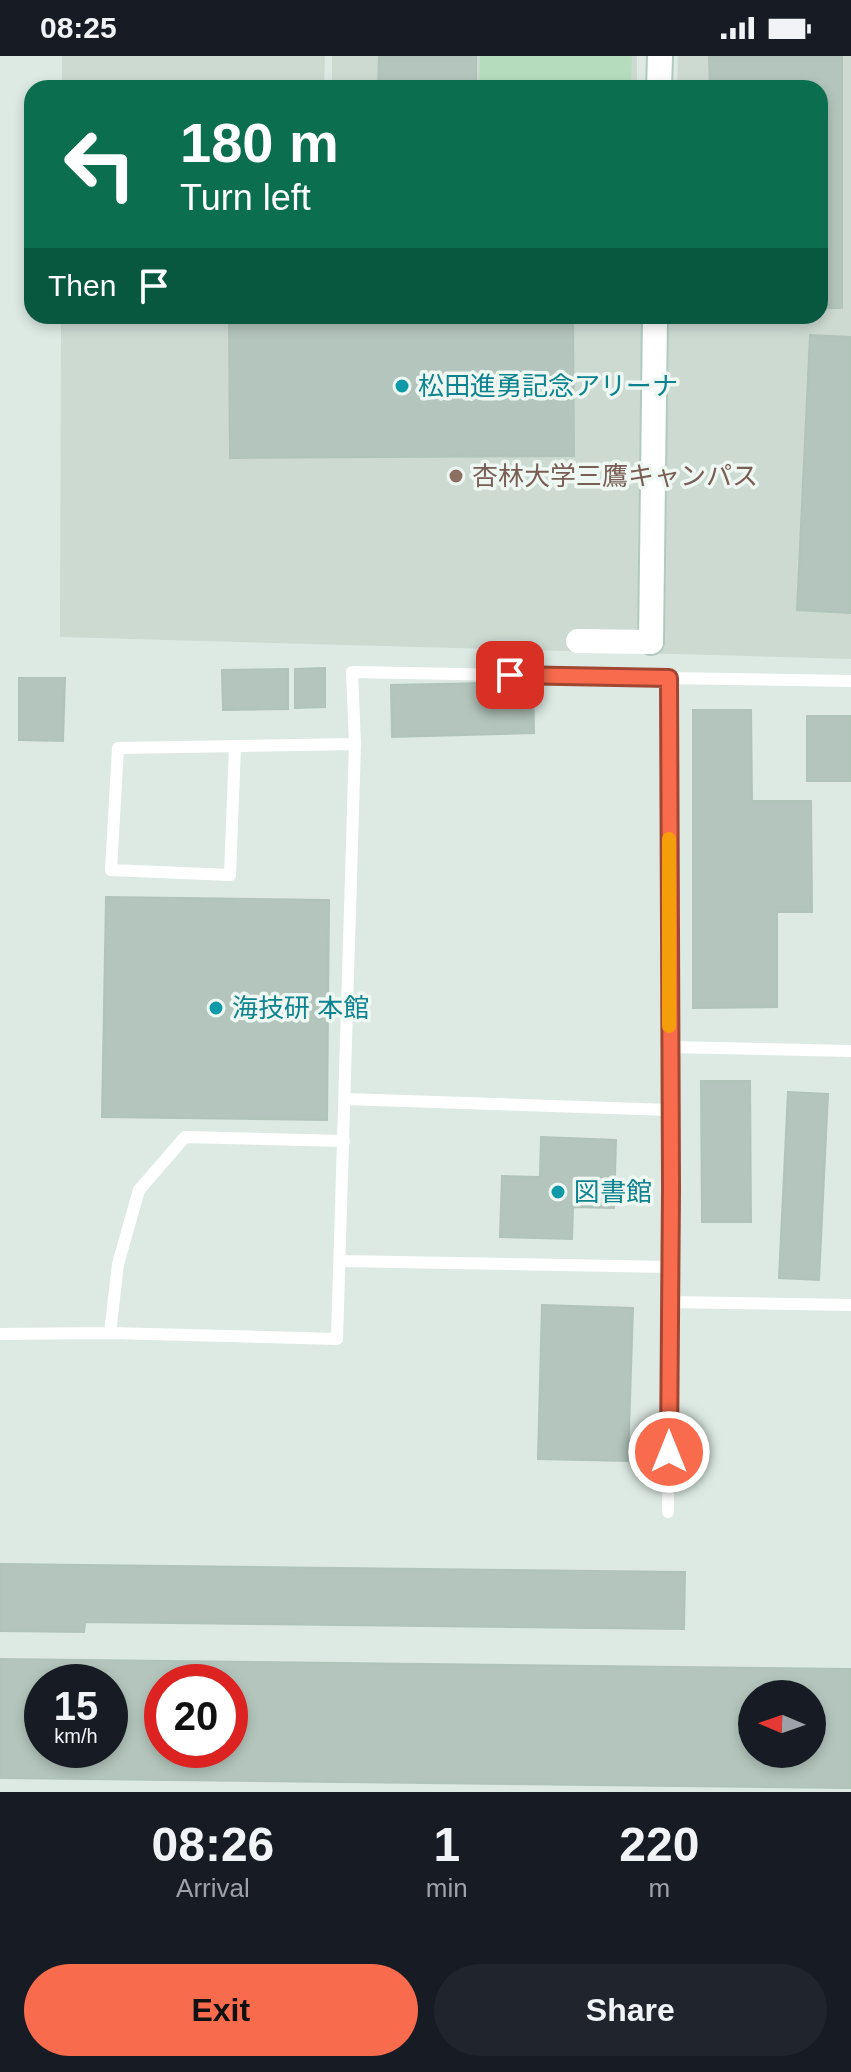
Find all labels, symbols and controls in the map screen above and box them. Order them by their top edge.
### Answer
text: 08:25 [40,11,117,44]
text: 180 m [180,111,339,174]
icon: left [48,112,152,216]
text: Turn left [180,177,311,218]
icon: arrive [132,264,176,308]
text: Then [48,269,116,302]
place label: 松田進勇記念アリーナ [418,371,678,401]
marker: 松田進勇記念アリーナ [393,377,411,395]
place label: 杏林大学三鷹キャンパス [472,461,758,491]
marker: 杏林大学三鷹キャンパス [447,467,465,485]
pin [476,641,544,709]
icon: arrive [488,653,532,697]
place label: 海技研 本館 [232,993,369,1023]
marker: 海技研 本館 [207,999,225,1017]
place label: 図書館 [574,1177,652,1207]
marker: 図書館 [549,1183,567,1201]
position arrow [627,1410,711,1494]
speed limit sign: 20 [144,1664,248,1768]
north arrow [738,1680,826,1768]
map controls [738,1680,826,1768]
text: 15 [54,1684,98,1728]
text: km/h [54,1725,98,1747]
text: 08:26 [152,1818,274,1871]
text: 1 [433,1818,460,1871]
text: 220 [619,1818,699,1871]
text: Arrival [176,1873,250,1903]
text: min [426,1873,468,1903]
text: m [649,1873,670,1903]
button: Exit [24,1964,418,2056]
button: Share [434,1964,827,2056]

